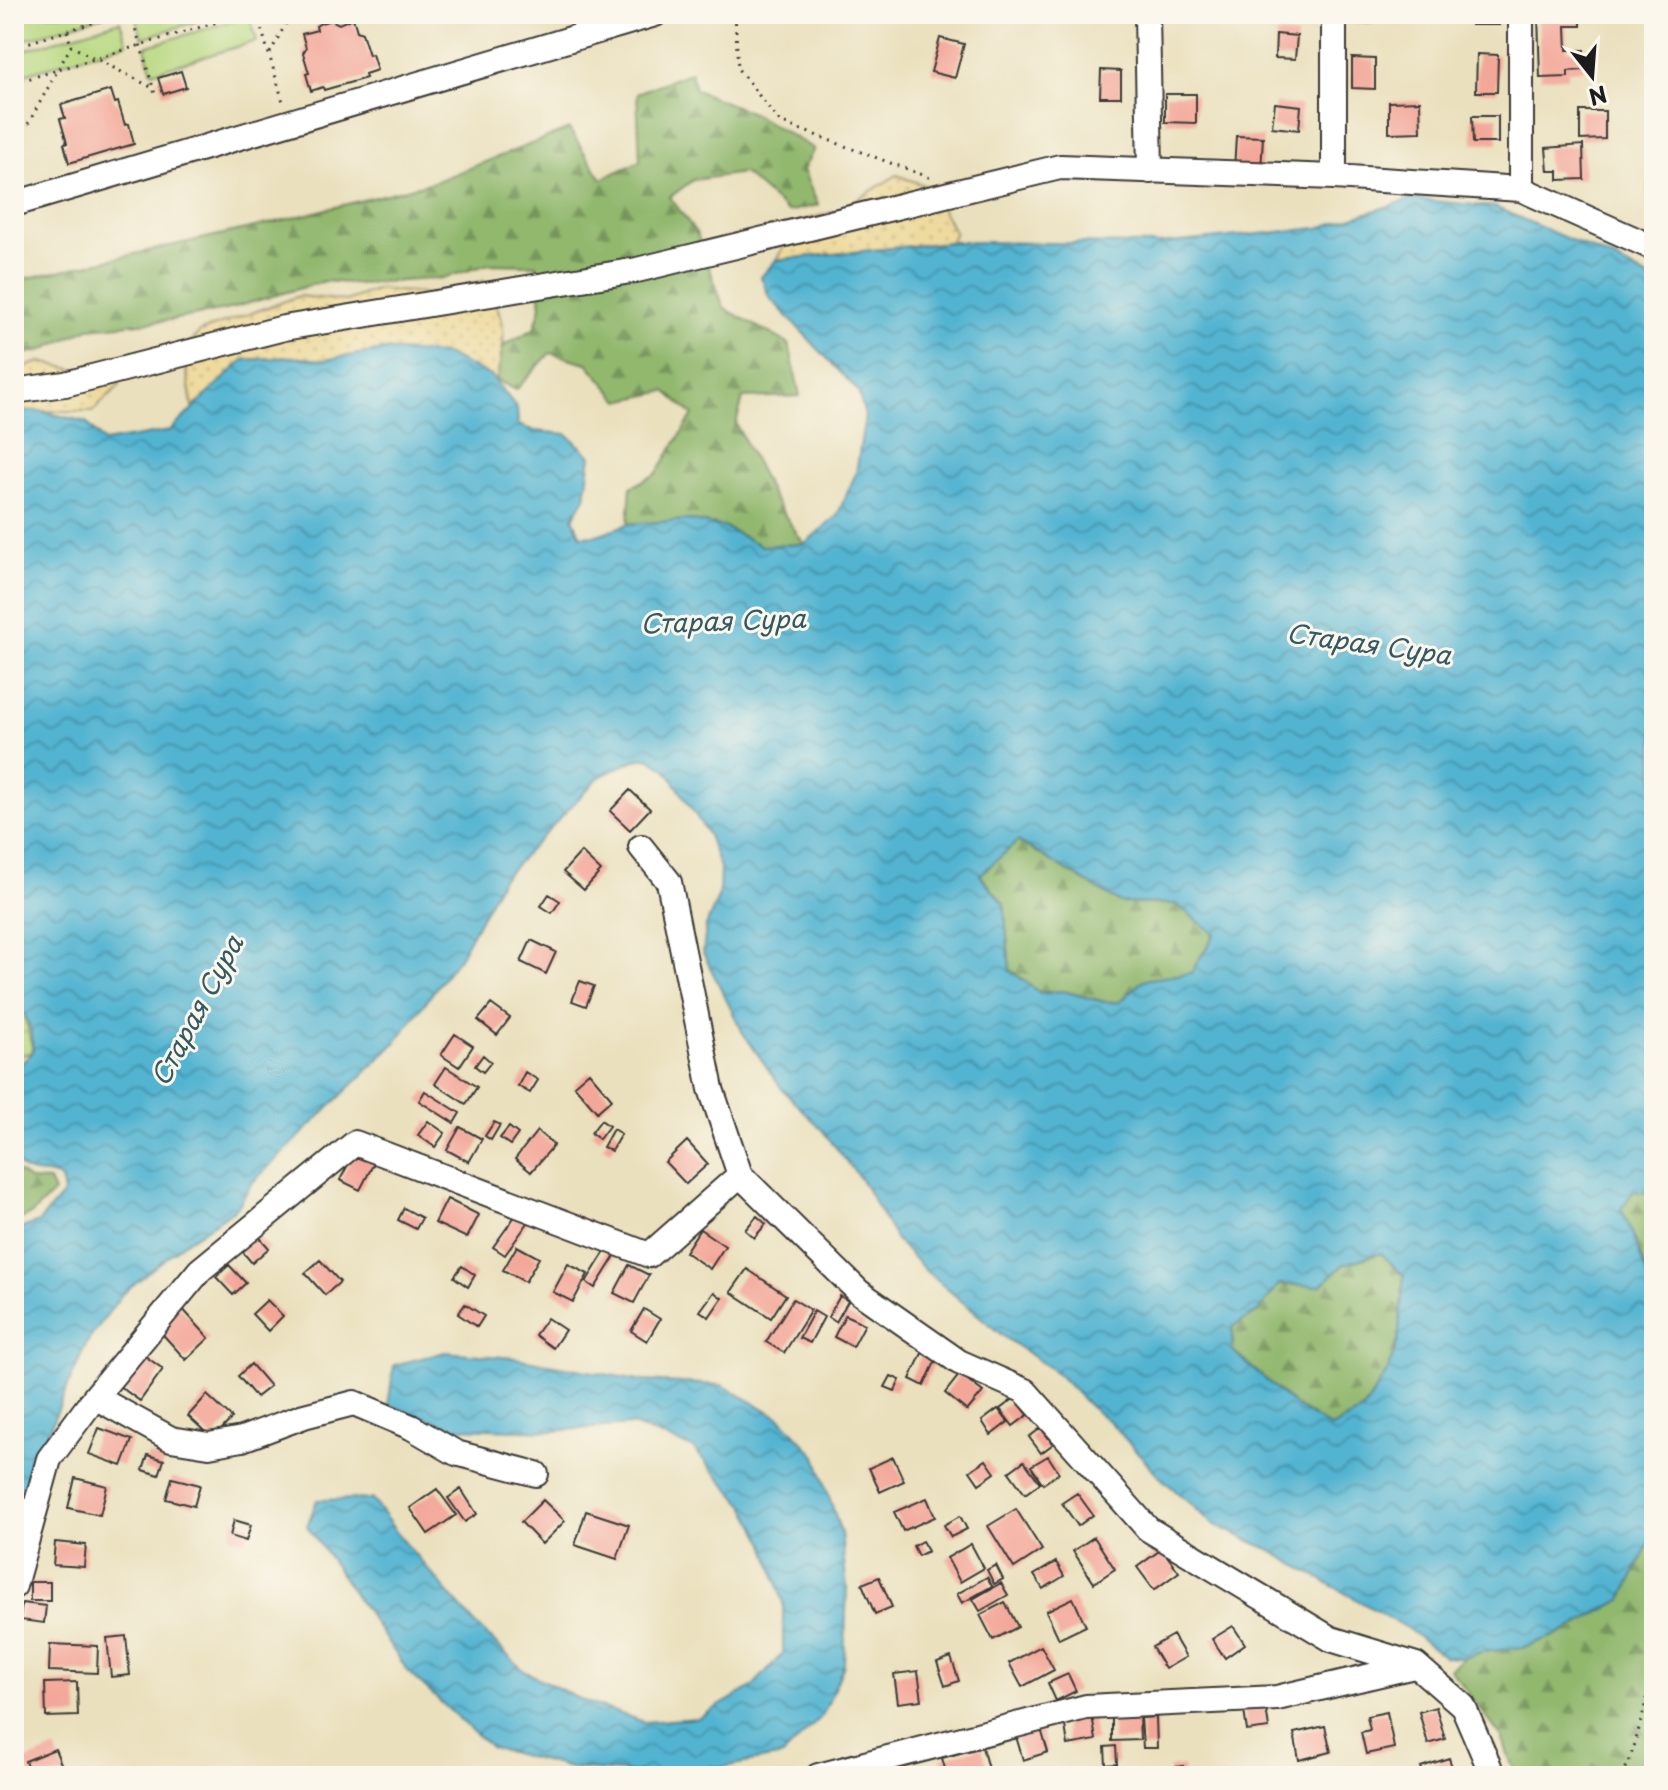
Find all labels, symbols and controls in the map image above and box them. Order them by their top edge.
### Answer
north arrow [1552,36,1632,116]
text: N [1585,78,1611,115]
water label: Старая Сура [640,598,807,642]
water label: Старая Сура [1284,612,1454,674]
water label: Старая Сура [140,927,252,1092]

